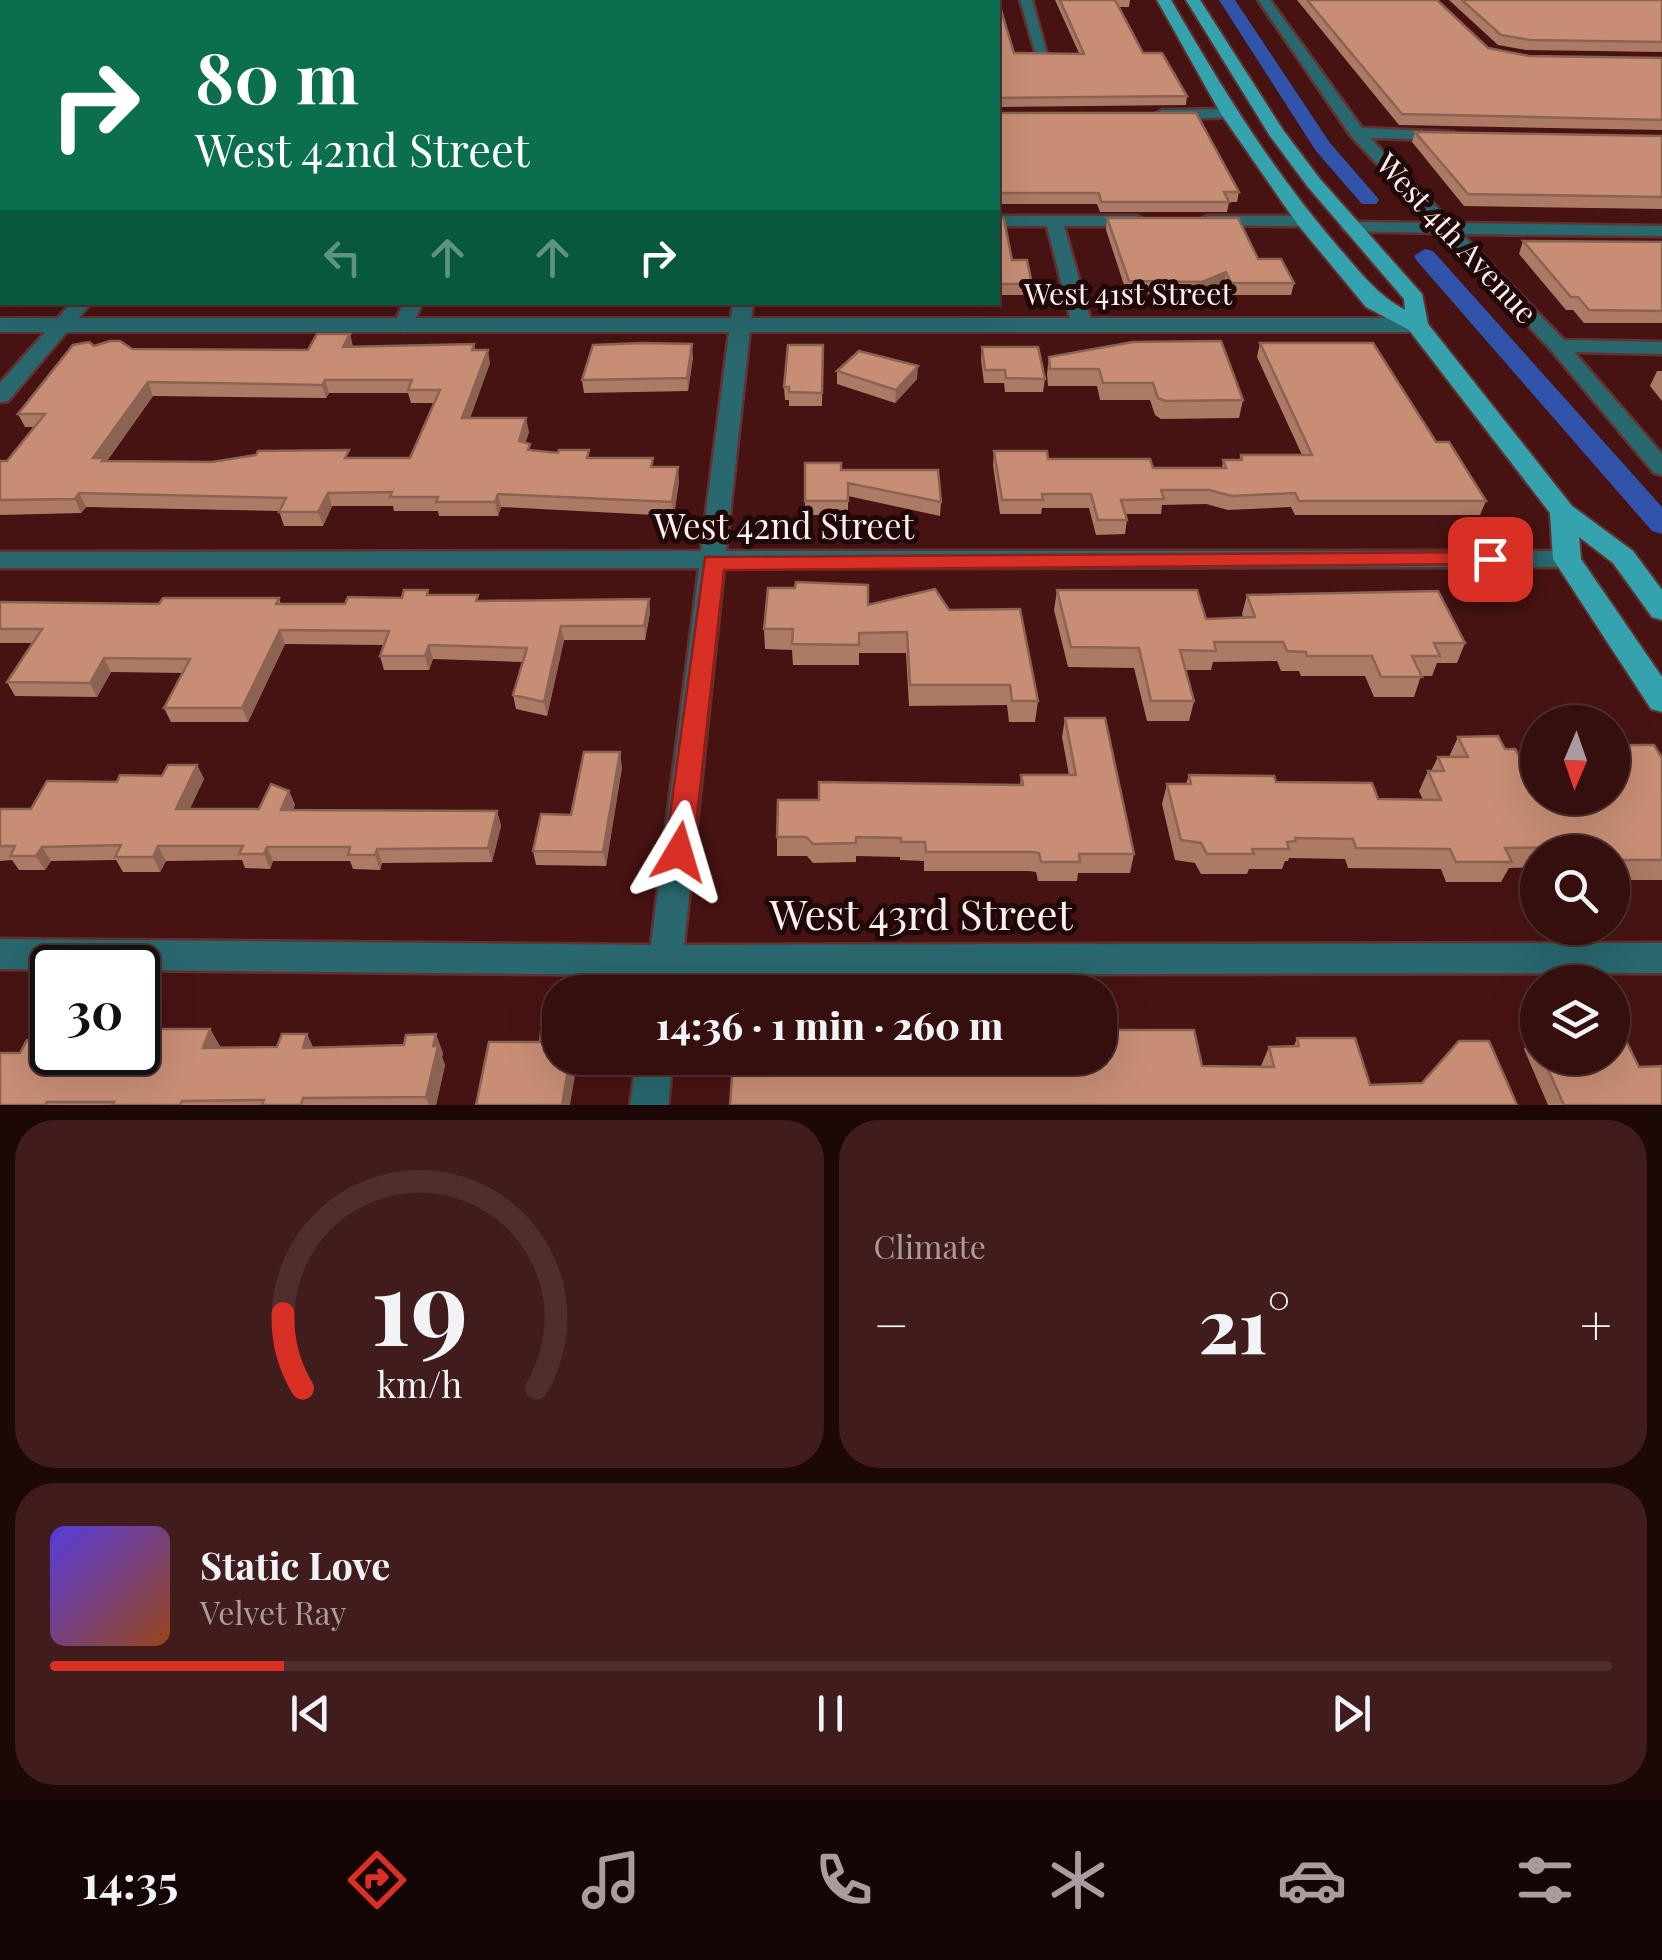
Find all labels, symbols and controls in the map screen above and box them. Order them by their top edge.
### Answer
text: 80 m [195,28,359,122]
icon: right [30,40,160,170]
text: West 42nd Street [195,118,530,178]
street label: West 4th Avenue [1367,143,1547,331]
icon: left [315,230,370,285]
icon: ahead [420,230,475,285]
icon: ahead [525,230,580,285]
icon: right [630,230,685,285]
street label: West 41st Street [1023,273,1232,313]
street label: West 42nd Street [653,501,915,548]
pin [1448,517,1533,602]
icon: arrive [1463,532,1518,587]
north arrow [1520,705,1630,815]
map controls [1520,705,1630,1075]
position arrow [627,800,731,904]
button: search [1520,835,1630,945]
street label: West 43rd Street [768,885,1074,941]
speed limit sign: 30 [30,945,160,1075]
button: layers [1520,965,1630,1075]
text: 14:36 · 1 min · 260 m [656,999,1003,1050]
text: Climate [874,1224,986,1267]
text: 19 [371,1233,468,1372]
text: 21° [1198,1273,1290,1373]
text: − [874,1286,909,1360]
text: + [1580,1286,1612,1360]
text: km/h [376,1359,462,1407]
text: Static Love [200,1539,390,1590]
text: Velvet Ray [200,1590,347,1633]
icon: previous [283,1686,338,1741]
icon: pause [803,1686,858,1741]
icon: next [1324,1686,1379,1741]
icon: directions [342,1845,412,1915]
icon: music [576,1845,646,1915]
icon: phone [809,1845,879,1915]
icon: climate [1043,1845,1113,1915]
icon: car [1277,1845,1347,1915]
icon: filters [1510,1845,1580,1915]
text: 14:35 [82,1850,178,1910]

